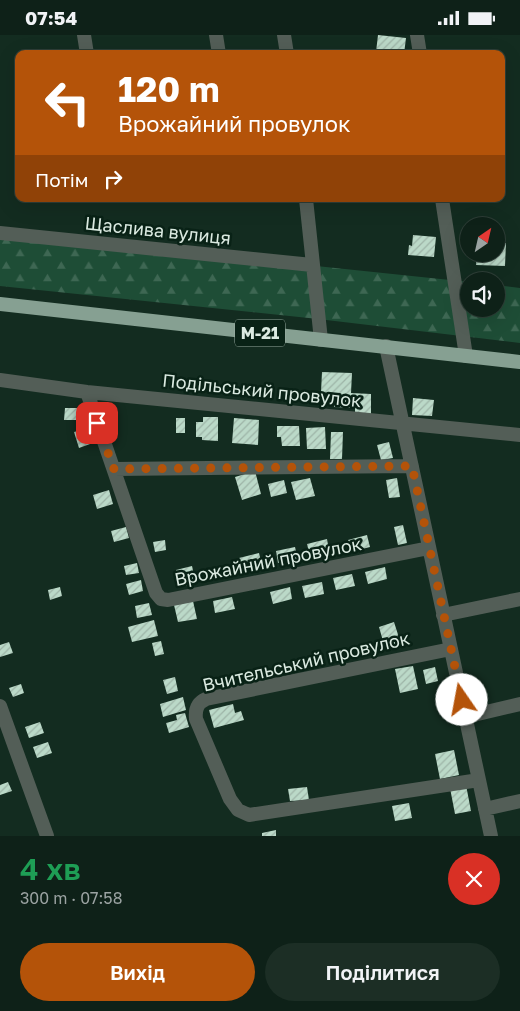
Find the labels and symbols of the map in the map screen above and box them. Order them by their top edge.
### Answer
street label: Щаслива вулиця [84,211,232,249]
north arrow [460,217,505,263]
road number: М-21 [235,319,285,347]
street label: Подільський провулок [161,369,363,411]
pin [76,402,118,444]
street label: Врожайний провулок [173,532,363,590]
street label: Вчительський провулок [200,626,412,696]
position arrow [435,673,487,725]

